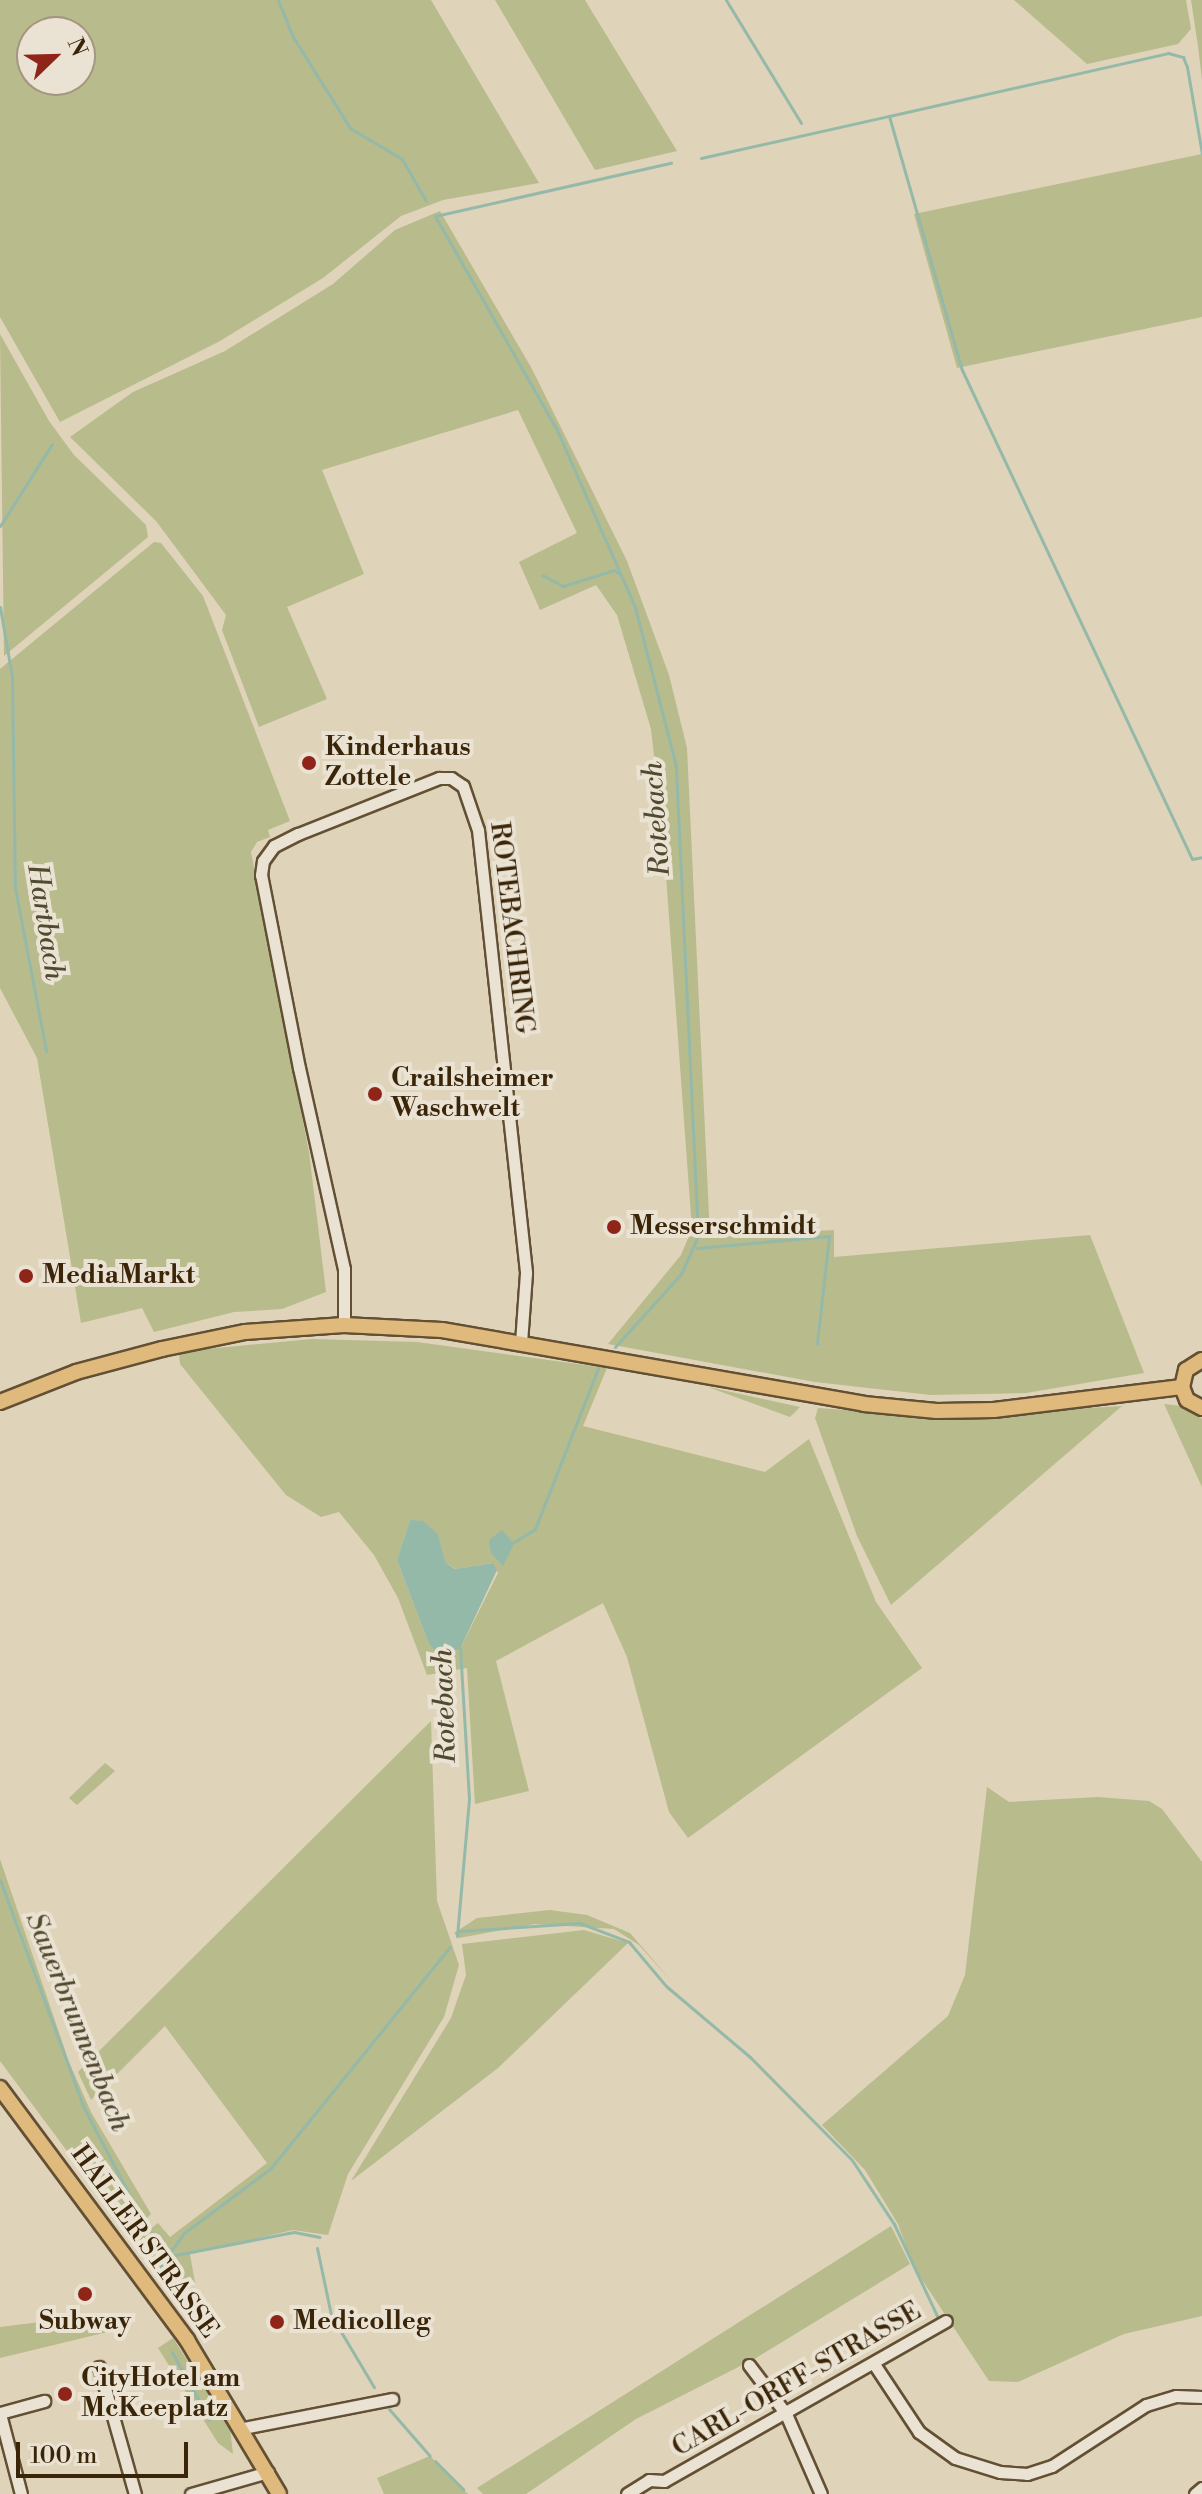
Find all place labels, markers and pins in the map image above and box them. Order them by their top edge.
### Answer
place label: Kinderhaus Zottele [325,732,471,794]
marker: Kinderhaus Zottele [300,754,318,772]
place label: Crailsheimer Waschwelt [391,1063,554,1124]
marker: Crailsheimer Waschwelt [366,1085,384,1103]
place label: Messerschmidt [630,1211,816,1243]
marker: Messerschmidt [605,1218,623,1236]
place label: MediaMarkt [42,1260,195,1292]
marker: MediaMarkt [17,1267,35,1285]
marker: Subway [76,2285,94,2303]
place label: Subway [39,2306,131,2338]
place label: Medicolleg [293,2306,430,2338]
marker: Medicolleg [268,2313,286,2331]
place label: CityHotel am McKeeplatz [81,2363,240,2424]
marker: CityHotel am McKeeplatz [56,2385,74,2403]

